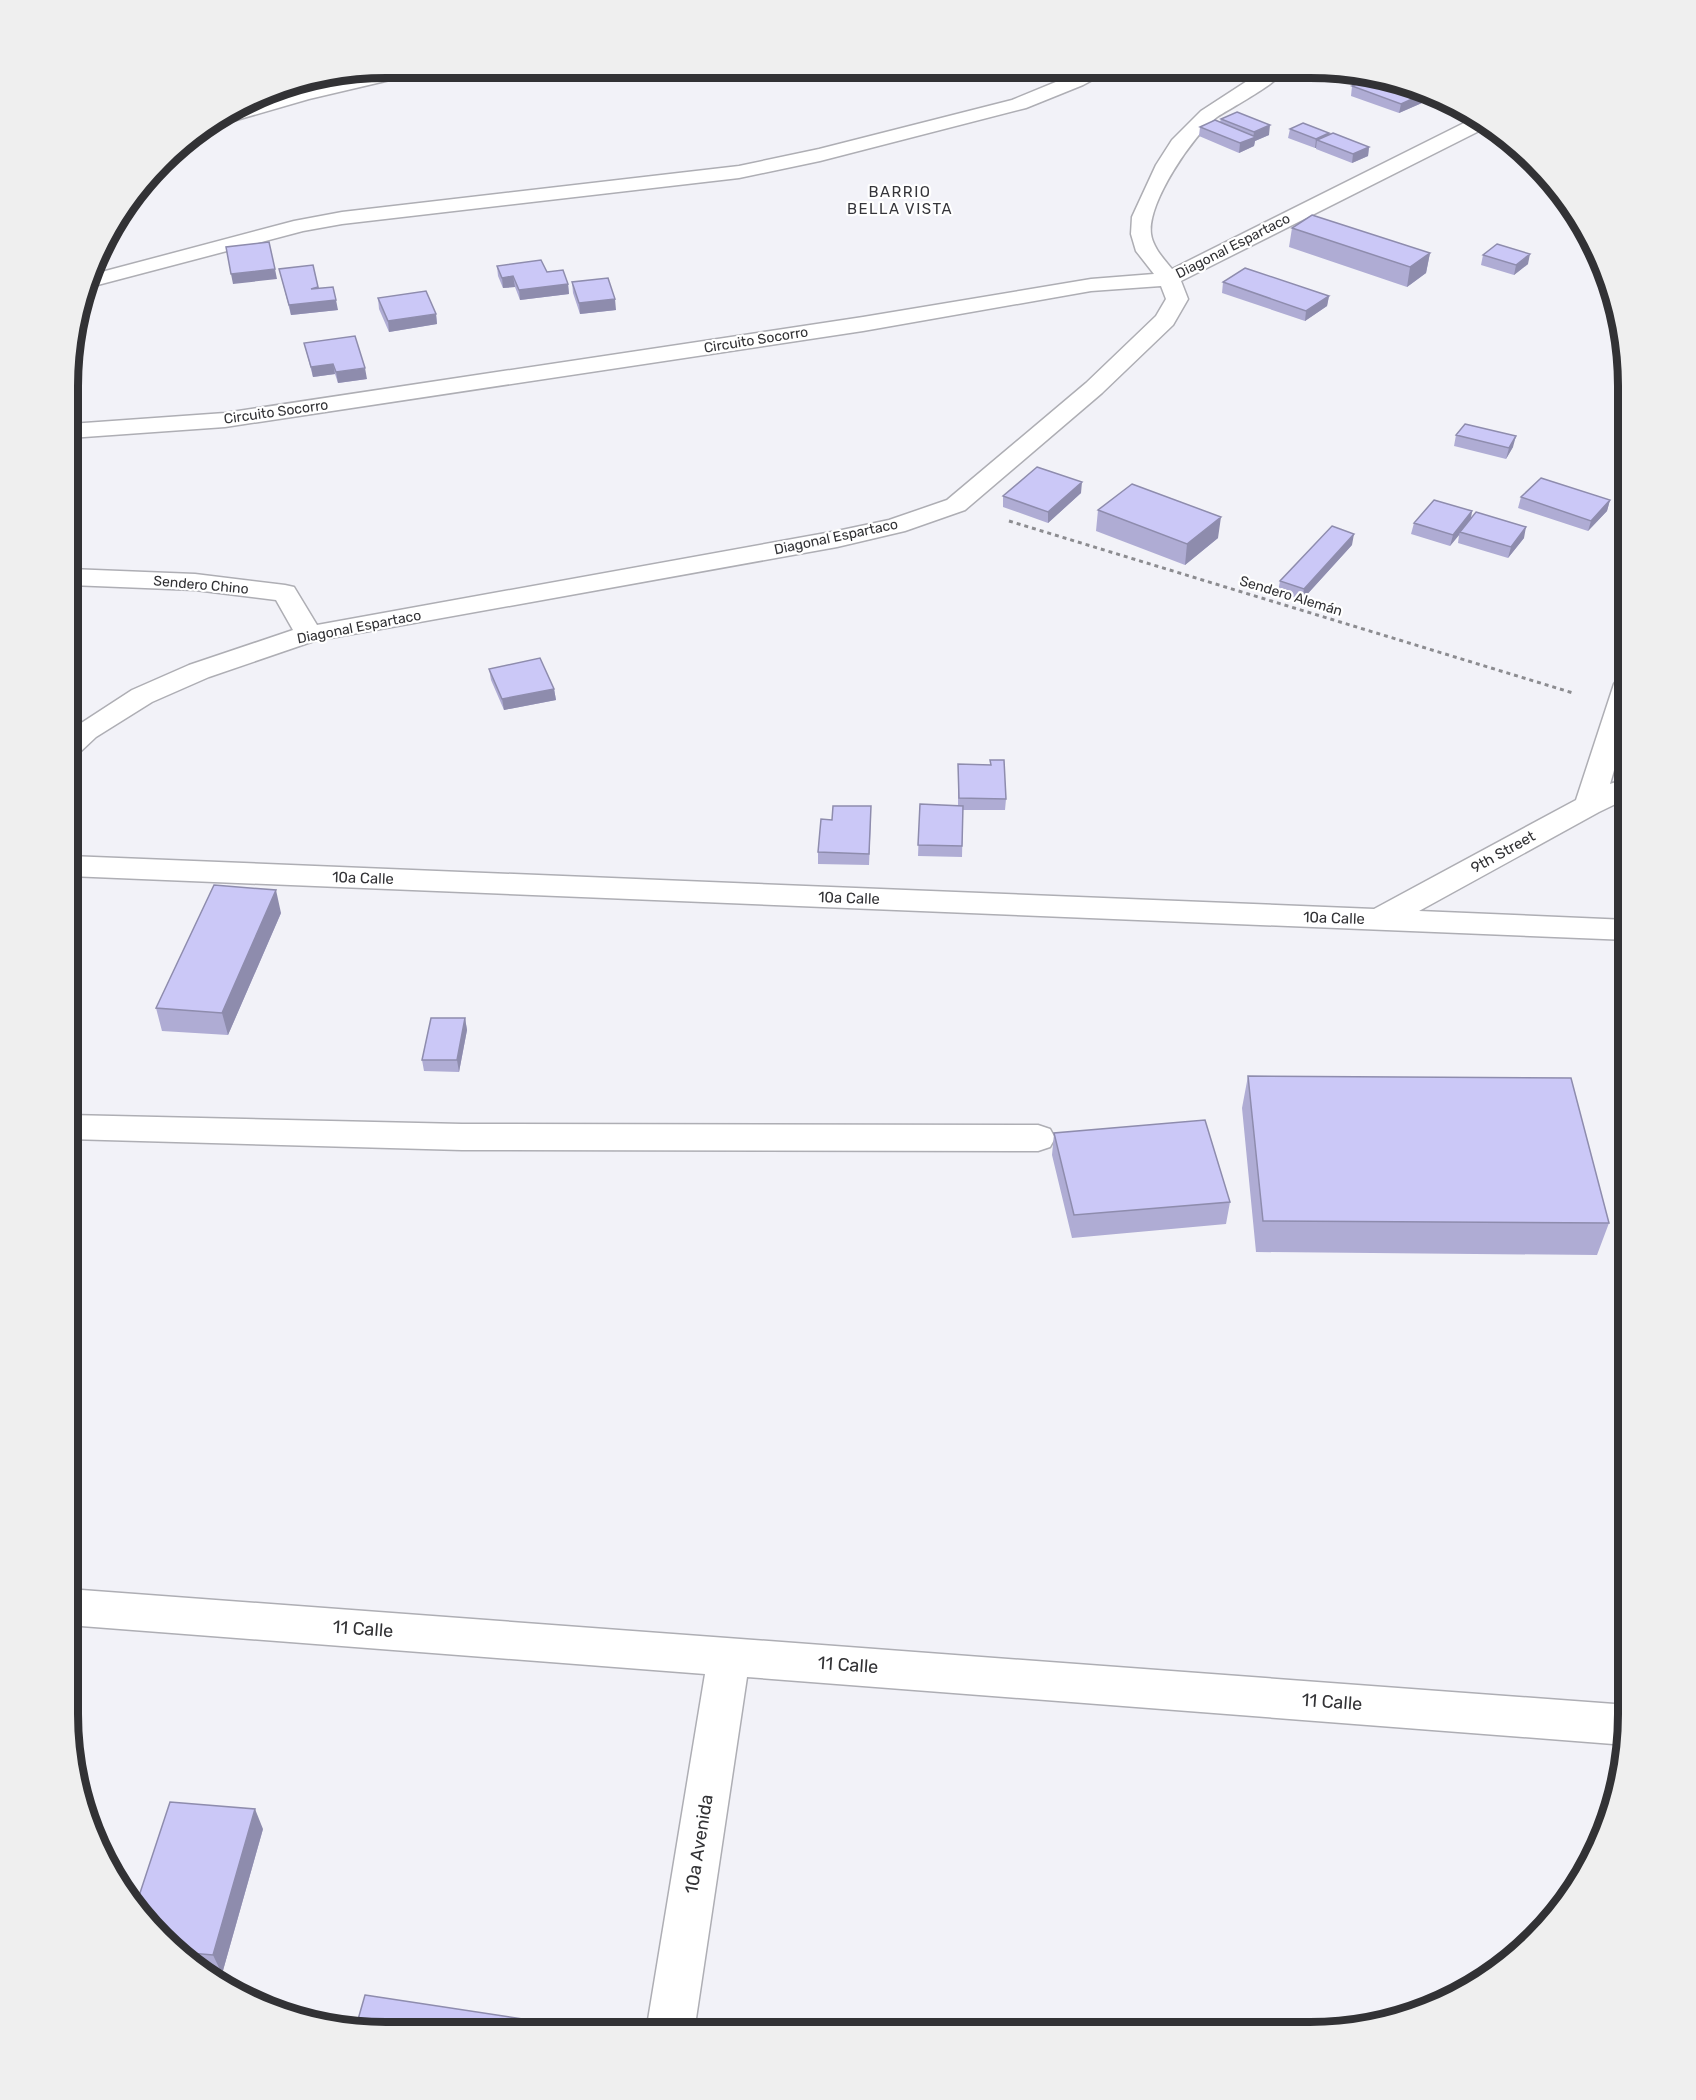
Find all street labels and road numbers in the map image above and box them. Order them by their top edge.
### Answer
street label: Diagonal Espartaco [1173,210,1293,282]
street label: Circuito Socorro [703,323,809,357]
street label: Circuito Socorro [223,396,329,428]
street label: Diagonal Espartaco [773,516,899,558]
street label: Sendero Chino [153,572,249,598]
street label: Sendero Alemán [1237,572,1345,620]
street label: Diagonal Espartaco [295,607,423,647]
street label: 9th Street [1468,827,1539,877]
street label: 10a Calle [332,868,394,888]
street label: 10a Calle [818,888,880,908]
street label: 10a Calle [1303,908,1365,928]
street label: 11 Calle [332,1616,394,1642]
street label: 11 Calle [817,1652,879,1678]
street label: 11 Calle [1301,1689,1363,1715]
street label: 10a Avenida [680,1793,718,1895]

